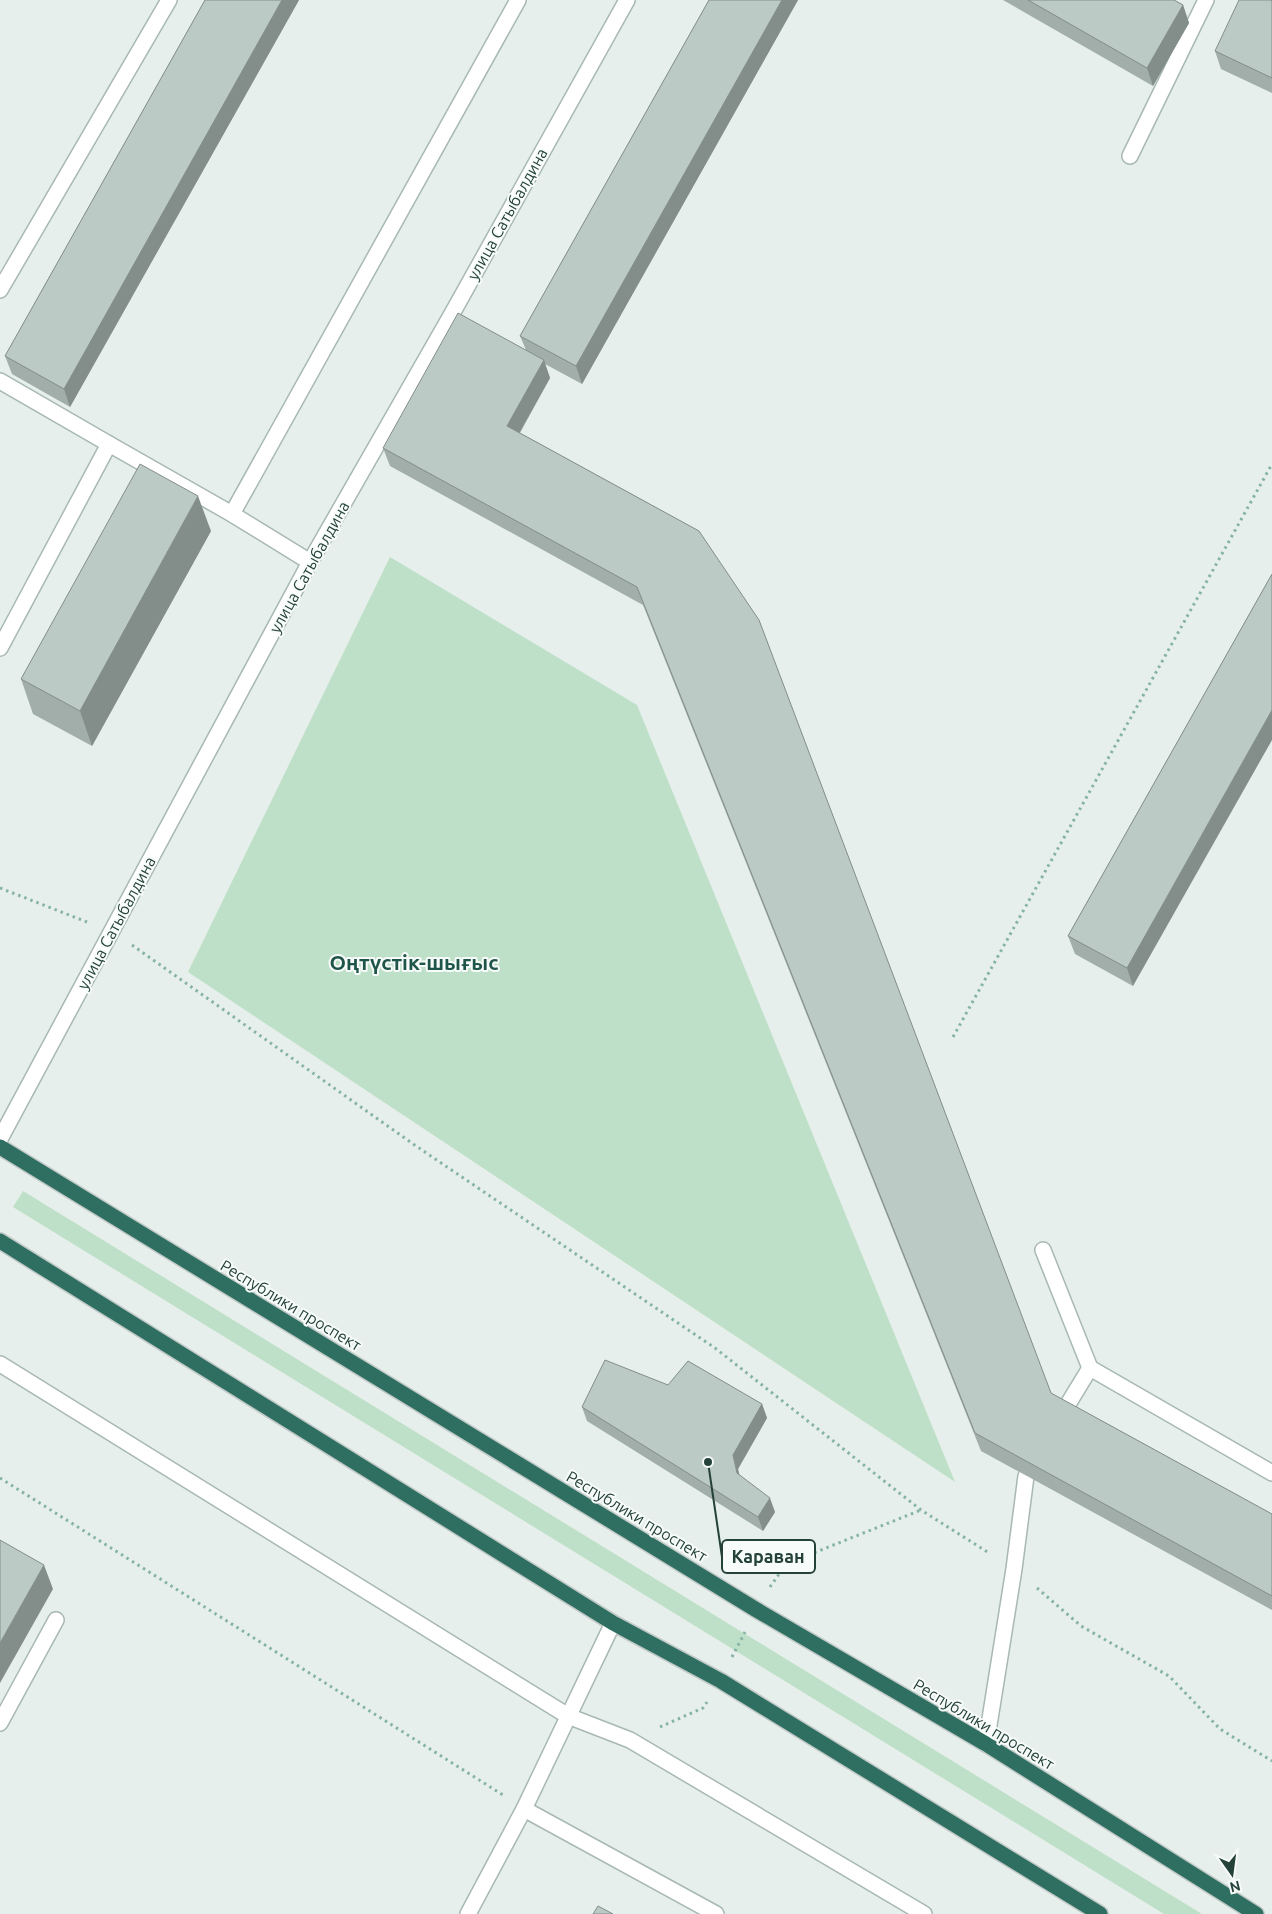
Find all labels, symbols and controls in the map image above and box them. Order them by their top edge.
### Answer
street label: улица Сатыбалдина [463,145,551,283]
street label: улица Сатыбалдина [265,498,353,636]
street label: улица Сатыбалдина [73,853,159,993]
district label: Оңтүстік-шығыс [329,950,499,974]
street label: Республики проспект [217,1256,365,1354]
street label: Республики проспект [563,1467,711,1565]
callout: Караван [722,1540,815,1573]
text: Караван [731,1546,805,1566]
street label: Республики проспект [910,1675,1058,1773]
north arrow [1207,1849,1257,1899]
text: N [1228,1878,1242,1896]

